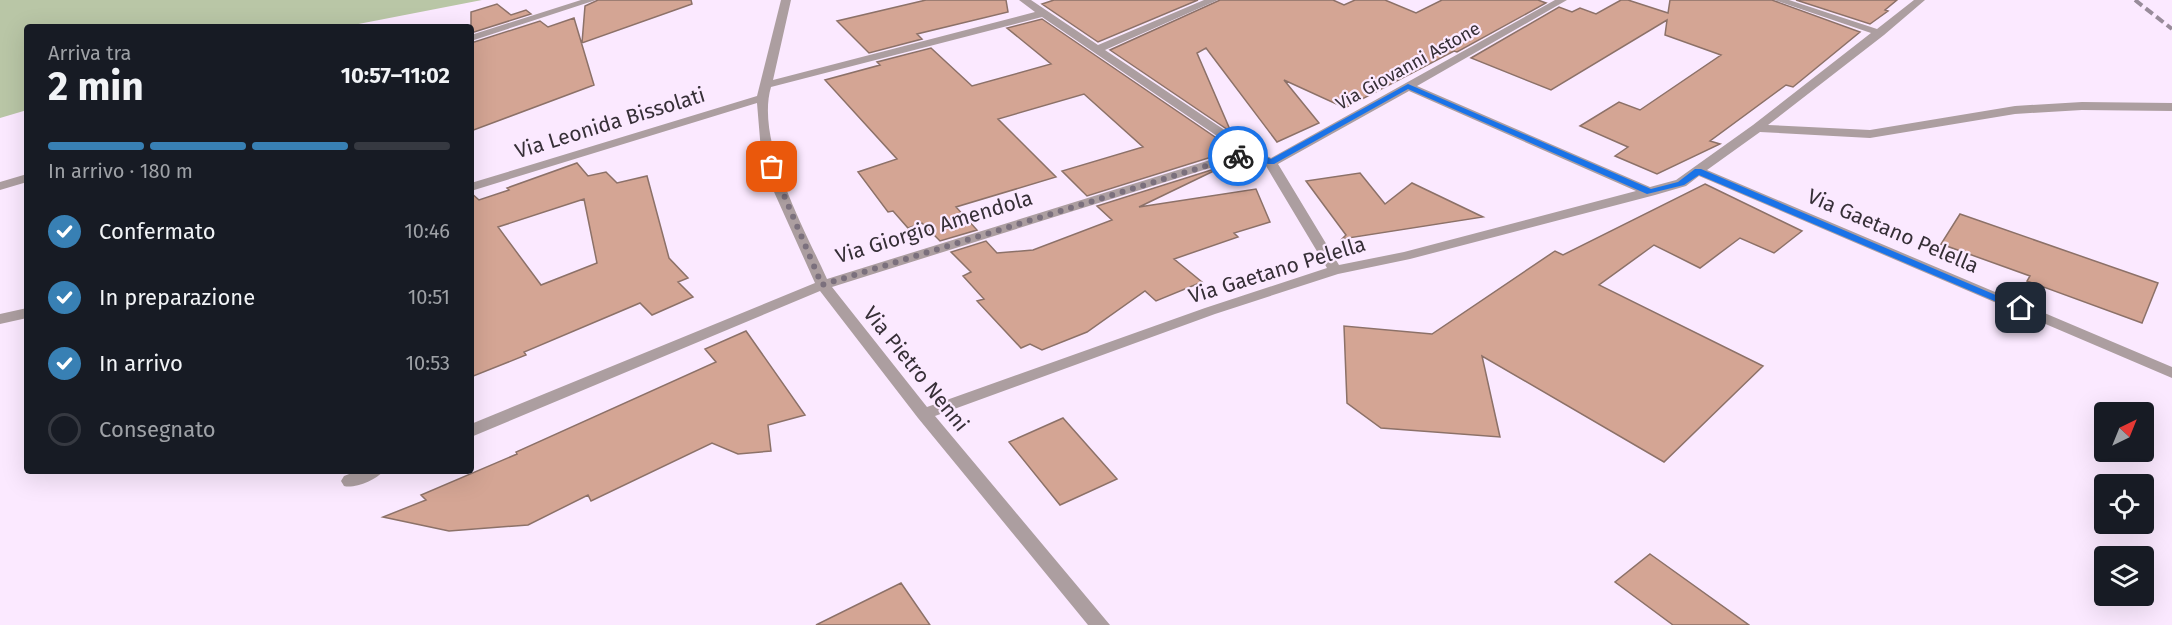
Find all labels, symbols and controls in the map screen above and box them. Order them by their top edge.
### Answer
street label: Via Giovanni Astone [1332,17,1484,115]
text: Arriva tra [48,41,131,65]
text: 10:57–11:02 [341,62,450,89]
text: 2 min [48,64,144,110]
street label: Via Leonida Bissolati [512,82,708,164]
courier [1208,126,1268,186]
icon: bike [1222,140,1255,173]
pin [746,141,797,192]
icon: bag [755,150,788,183]
text: In arrivo · 180 m [48,159,193,183]
street label: Via Gaetano Pelella [1803,183,1983,279]
street label: Via Giorgio Amendola [832,185,1036,269]
icon: check [48,215,81,248]
text: Confermato [99,218,216,245]
text: 10:46 [404,219,450,243]
street label: Via Gaetano Pelella [1185,231,1369,309]
icon: check [48,281,81,314]
pin [1995,282,2046,333]
text: In preparazione [99,284,255,311]
text: 10:51 [408,285,450,309]
icon: home [2004,291,2037,324]
street label: Via Pietro Nenni [858,301,974,437]
icon: check [48,347,81,380]
text: In arrivo [99,350,183,377]
text: 10:53 [405,351,450,375]
north arrow [2094,402,2154,462]
map controls [2094,402,2154,606]
text: Consegnato [99,416,216,443]
button: locate [2094,474,2154,534]
button: layers [2094,546,2154,606]

